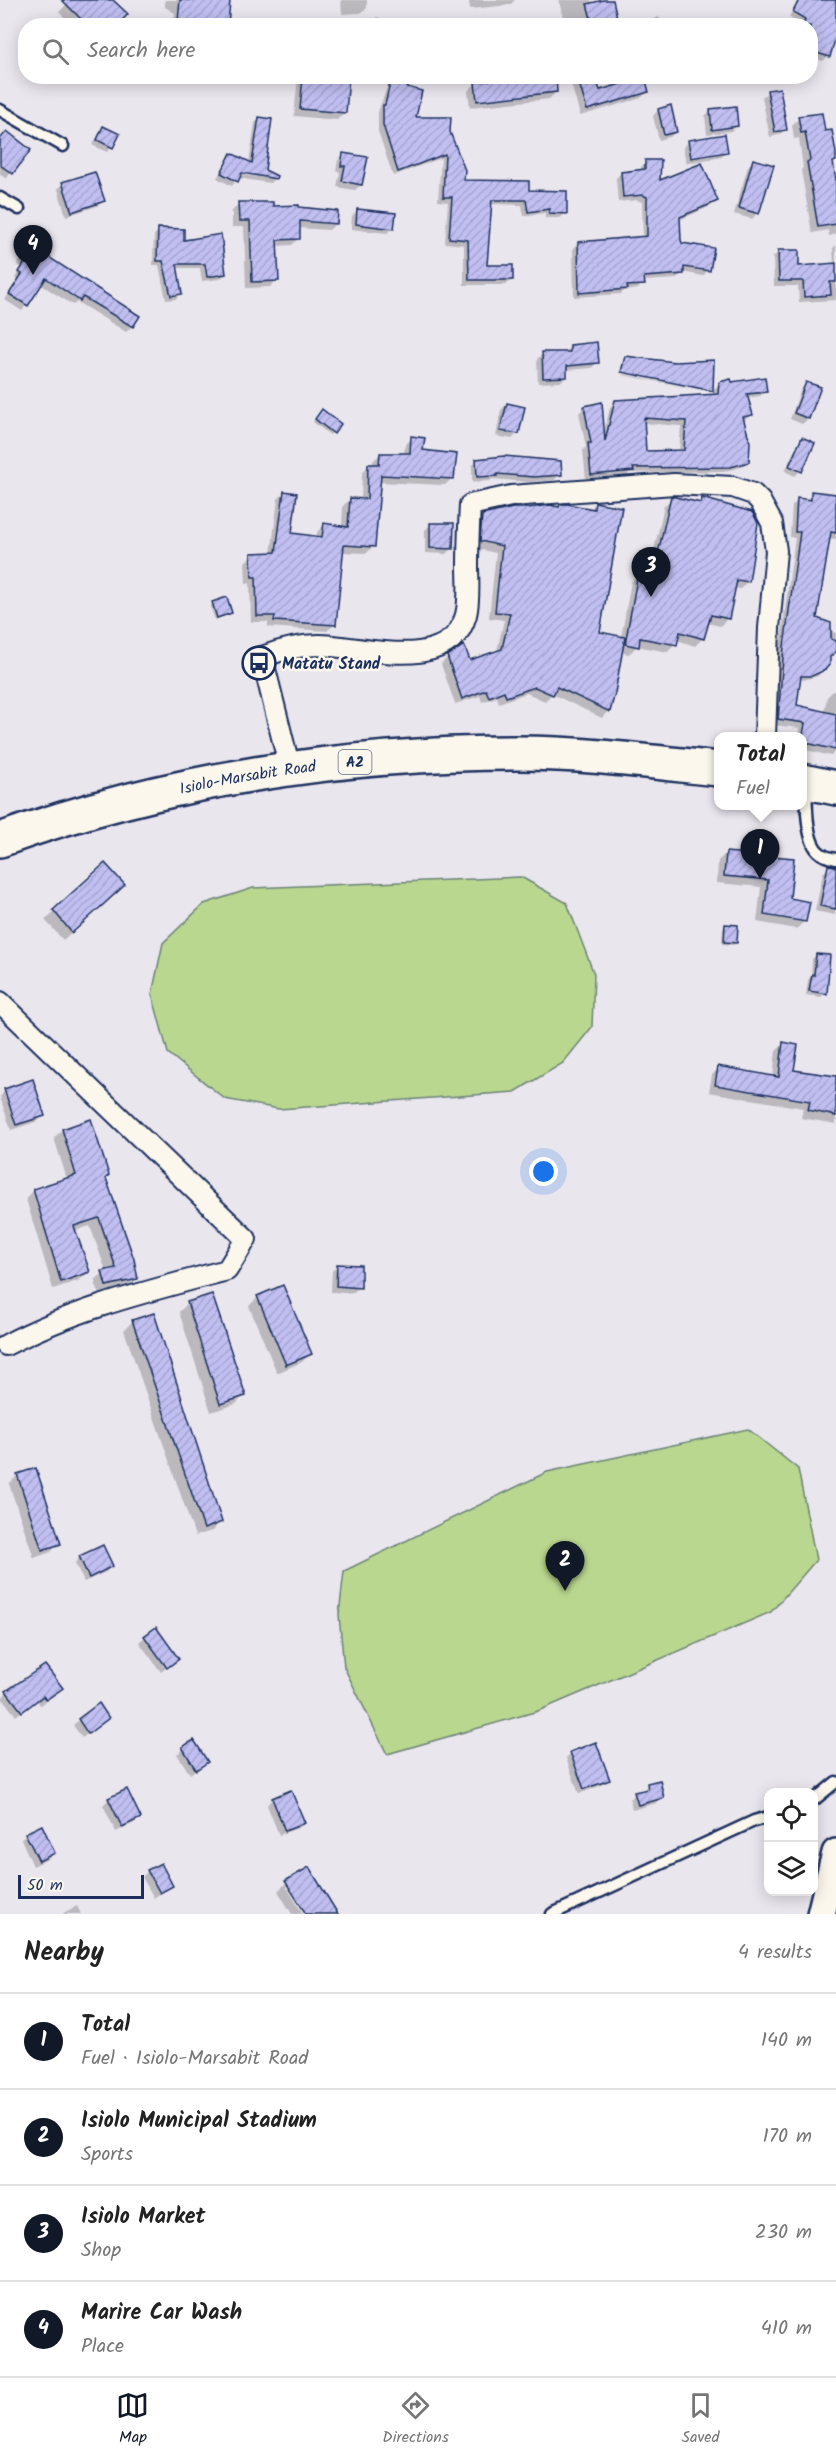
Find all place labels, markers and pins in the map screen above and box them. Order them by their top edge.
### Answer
pin: 4 [14,226,52,275]
pin: 3 [632,548,670,597]
bus stop icon: Matatu Stand [241,645,277,681]
place label: Matatu Stand [282,652,381,677]
pin: 1 [740,830,780,879]
pin: 2 [546,1542,584,1591]

